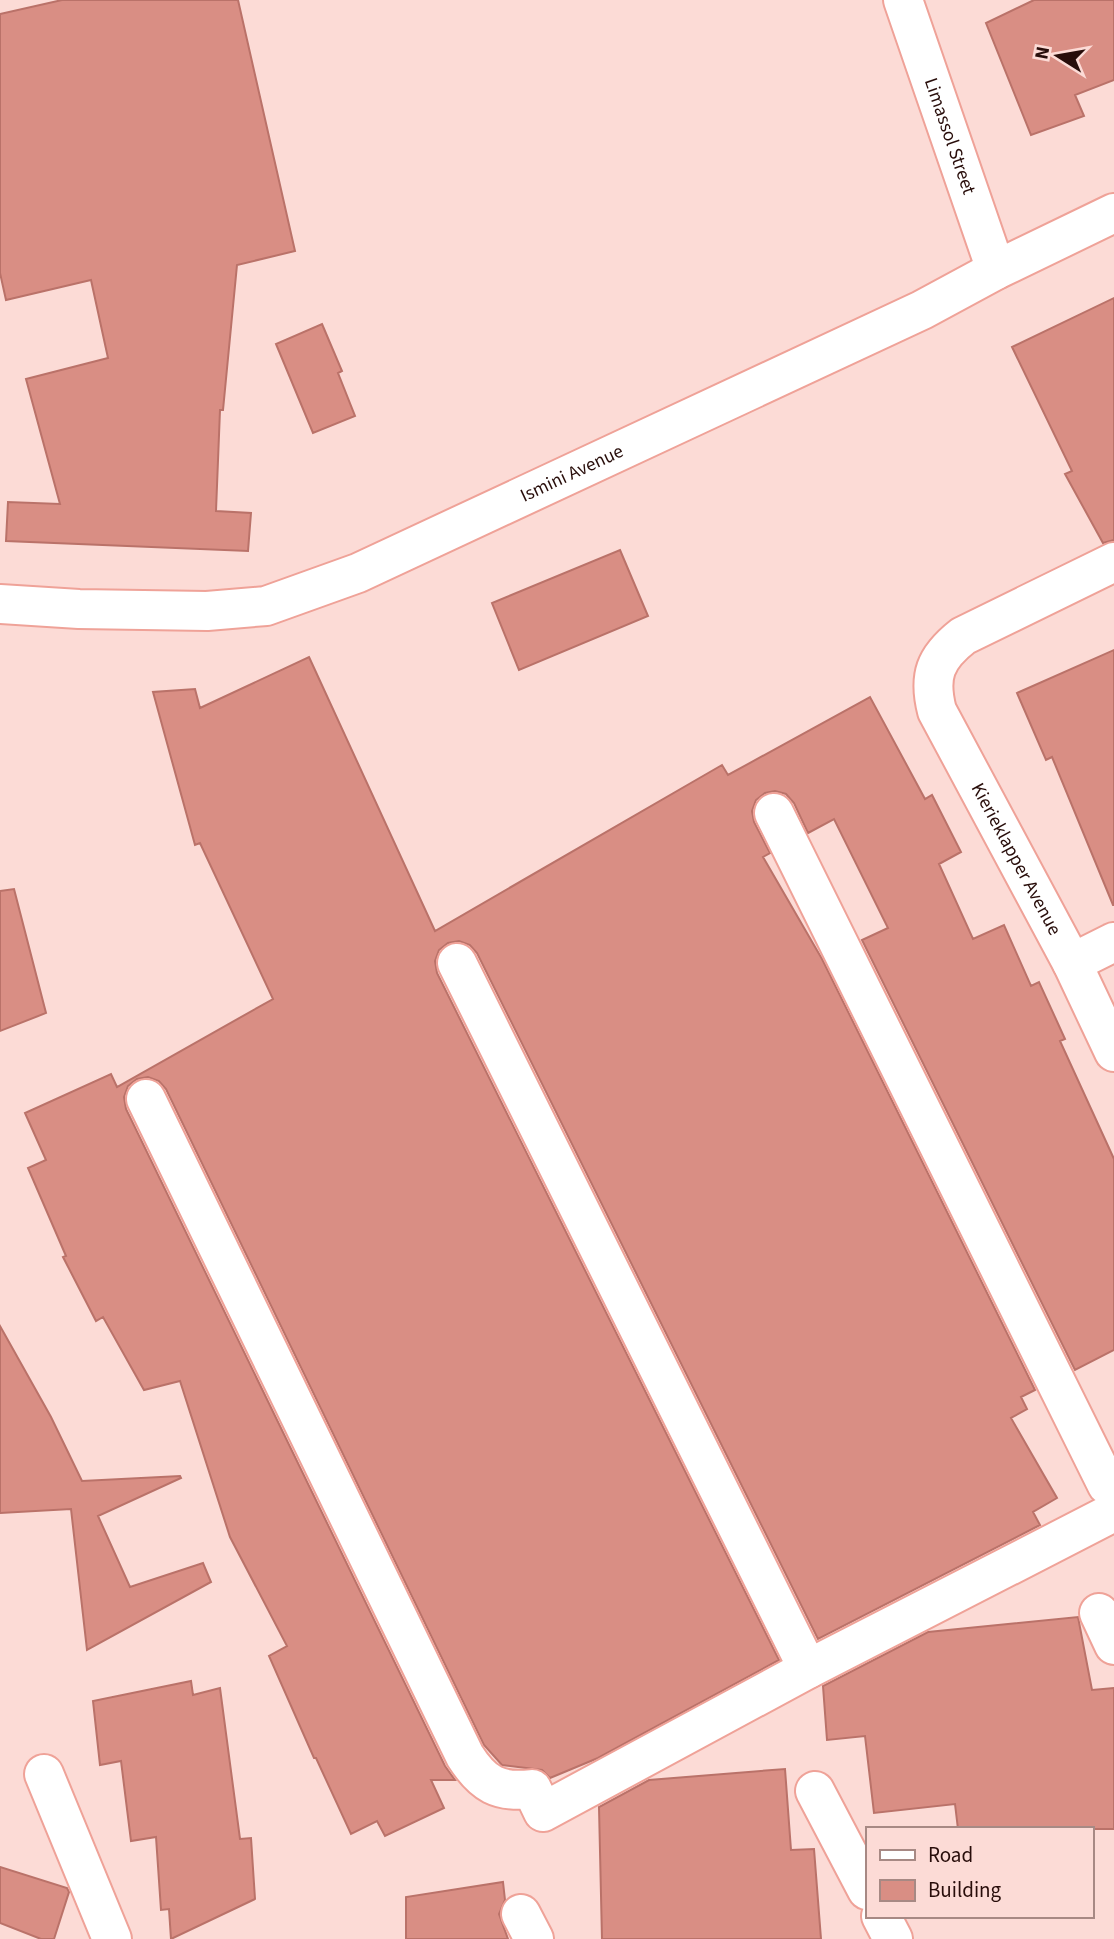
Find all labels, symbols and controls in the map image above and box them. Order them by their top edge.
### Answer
north arrow [1023,21,1093,91]
text: N [1028,44,1057,62]
street label: Limassol Street [917,74,983,199]
street label: Ismini Avenue [516,438,628,509]
street label: Kierieklapper Avenue [964,778,1068,940]
legend [866,1827,1093,1918]
text: Road [928,1840,973,1870]
text: Building [928,1875,1002,1905]

